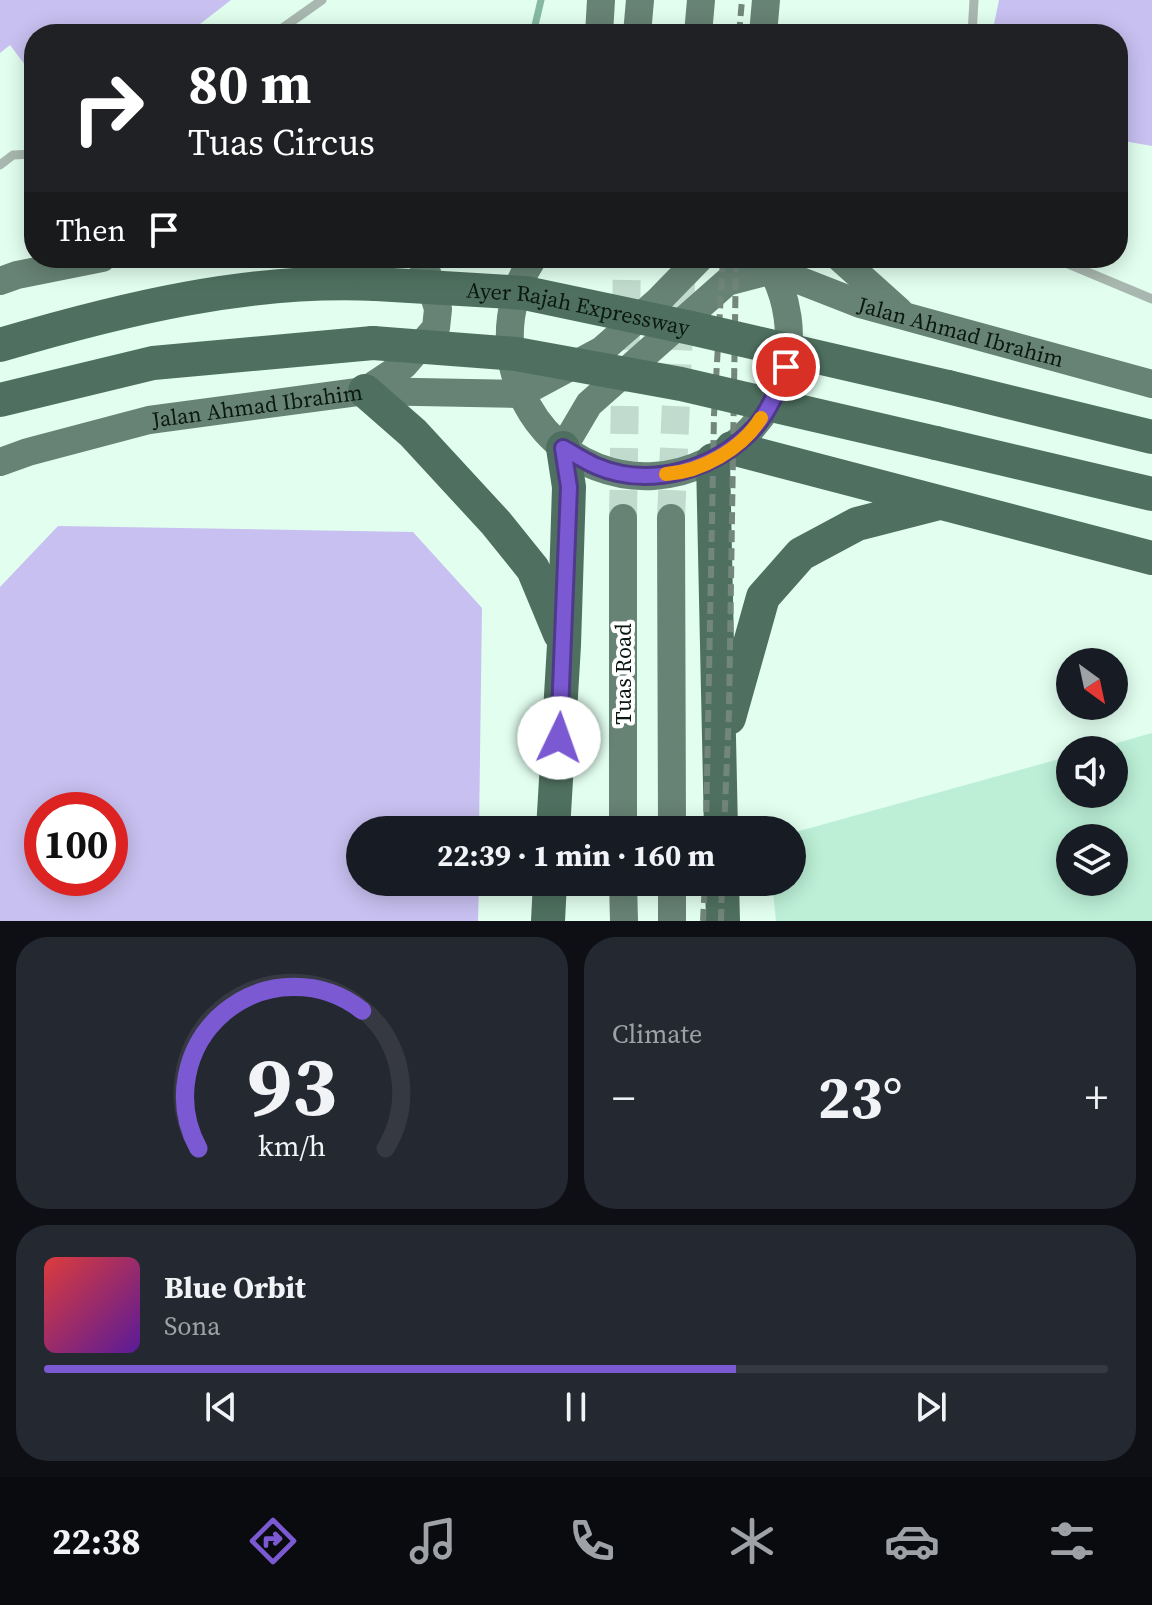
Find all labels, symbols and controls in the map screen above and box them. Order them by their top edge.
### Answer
text: 80 m [188,45,311,122]
icon: right [56,56,160,160]
text: Tuas Circus [188,118,375,167]
icon: arrive [142,208,186,252]
text: Then [56,210,126,251]
street label: Ayer Rajah Expressway [466,274,693,343]
street label: Jalan Ahmad Ibrahim [854,289,1067,374]
pin [752,333,820,401]
icon: arrive [764,345,808,389]
street label: Jalan Ahmad Ibrahim [149,376,364,435]
street label: Tuas Road [608,623,638,725]
north arrow [1056,648,1128,720]
map controls [1056,648,1128,896]
position arrow [517,696,601,780]
button: sound [1056,736,1128,808]
speed limit sign: 100 [24,792,128,896]
button: layers [1056,824,1128,896]
text: 22:39 · 1 min · 160 m [437,835,715,876]
text: Climate [612,1016,702,1052]
text: 93 [247,1029,337,1143]
text: 23° [818,1056,902,1138]
text: − [612,1067,635,1128]
text: + [1085,1067,1108,1128]
text: km/h [258,1126,326,1166]
text: Blue Orbit [164,1267,306,1308]
text: Sona [164,1308,221,1344]
icon: previous [199,1385,243,1429]
icon: pause [554,1385,598,1429]
icon: next [909,1385,953,1429]
icon: directions [245,1513,301,1569]
icon: music [405,1513,461,1569]
icon: phone [564,1513,620,1569]
icon: climate [724,1513,780,1569]
icon: car [884,1513,940,1569]
icon: filters [1044,1513,1100,1569]
text: 22:38 [52,1517,141,1566]

